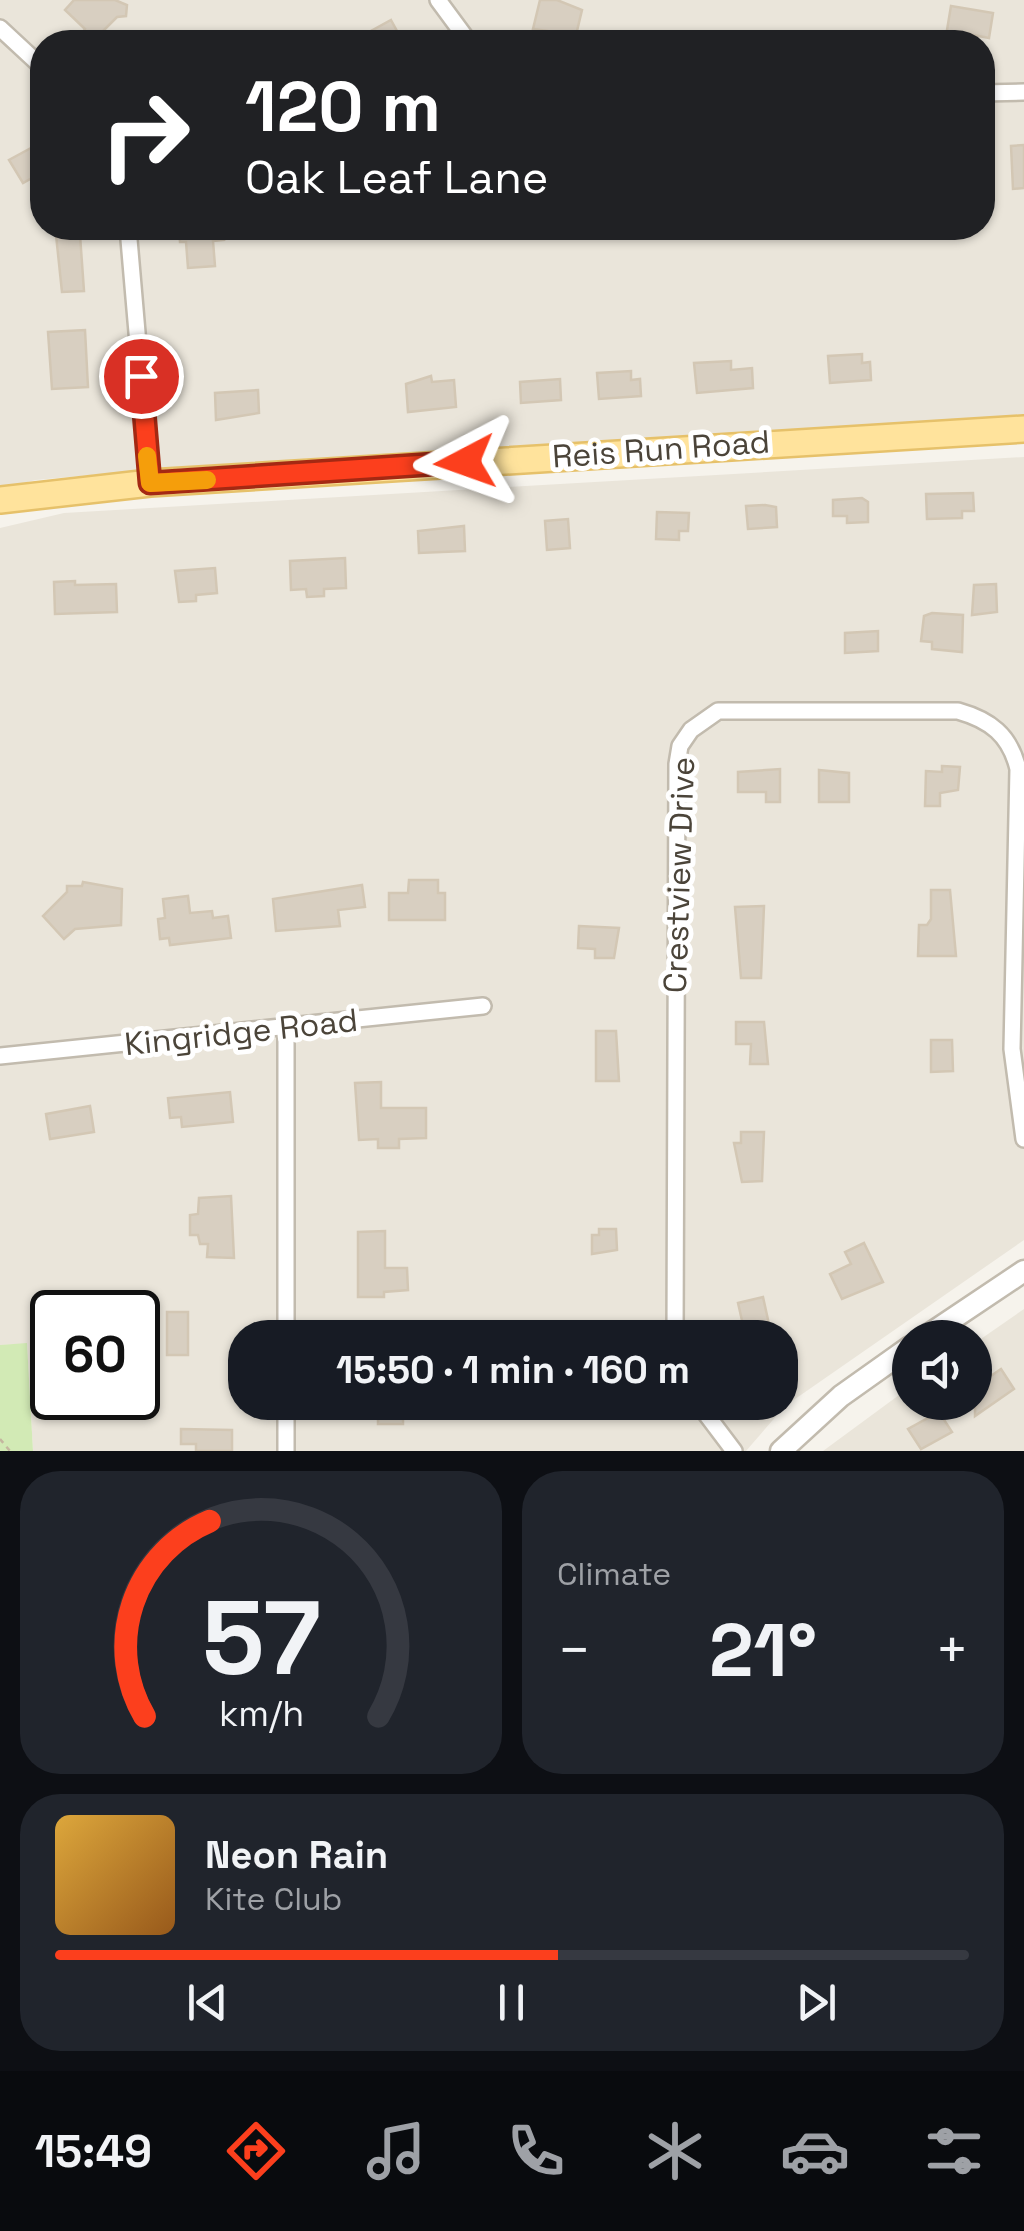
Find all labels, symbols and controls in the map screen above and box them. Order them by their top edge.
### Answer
text: 120 m [245,62,441,151]
icon: right [80,70,210,200]
text: Oak Leaf Lane [245,149,548,206]
pin [99,334,184,419]
icon: arrive [114,349,169,404]
position arrow [413,410,517,514]
street label: Reis Run Road [551,421,771,477]
street label: Crestview Drive [655,756,703,994]
street label: Kingridge Road [122,1000,360,1064]
speed limit sign: 60 [30,1290,160,1420]
map controls [892,1320,992,1420]
button: sound [892,1320,992,1420]
text: 15:50 · 1 min · 160 m [336,1346,690,1394]
text: Climate [557,1554,671,1594]
text: 57 [202,1572,320,1704]
text: 21° [709,1602,817,1698]
text: − [557,1615,591,1685]
text: + [935,1615,969,1685]
text: km/h [218,1691,304,1736]
text: Neon Rain [205,1831,388,1879]
text: Kite Club [205,1879,342,1919]
icon: previous [180,1975,235,2030]
icon: pause [484,1975,539,2030]
icon: next [789,1975,844,2030]
icon: directions [221,2116,291,2186]
icon: music [361,2116,431,2186]
icon: phone [501,2116,571,2186]
icon: climate [640,2116,710,2186]
icon: car [780,2116,850,2186]
icon: filters [919,2116,989,2186]
text: 15:49 [35,2123,152,2180]

